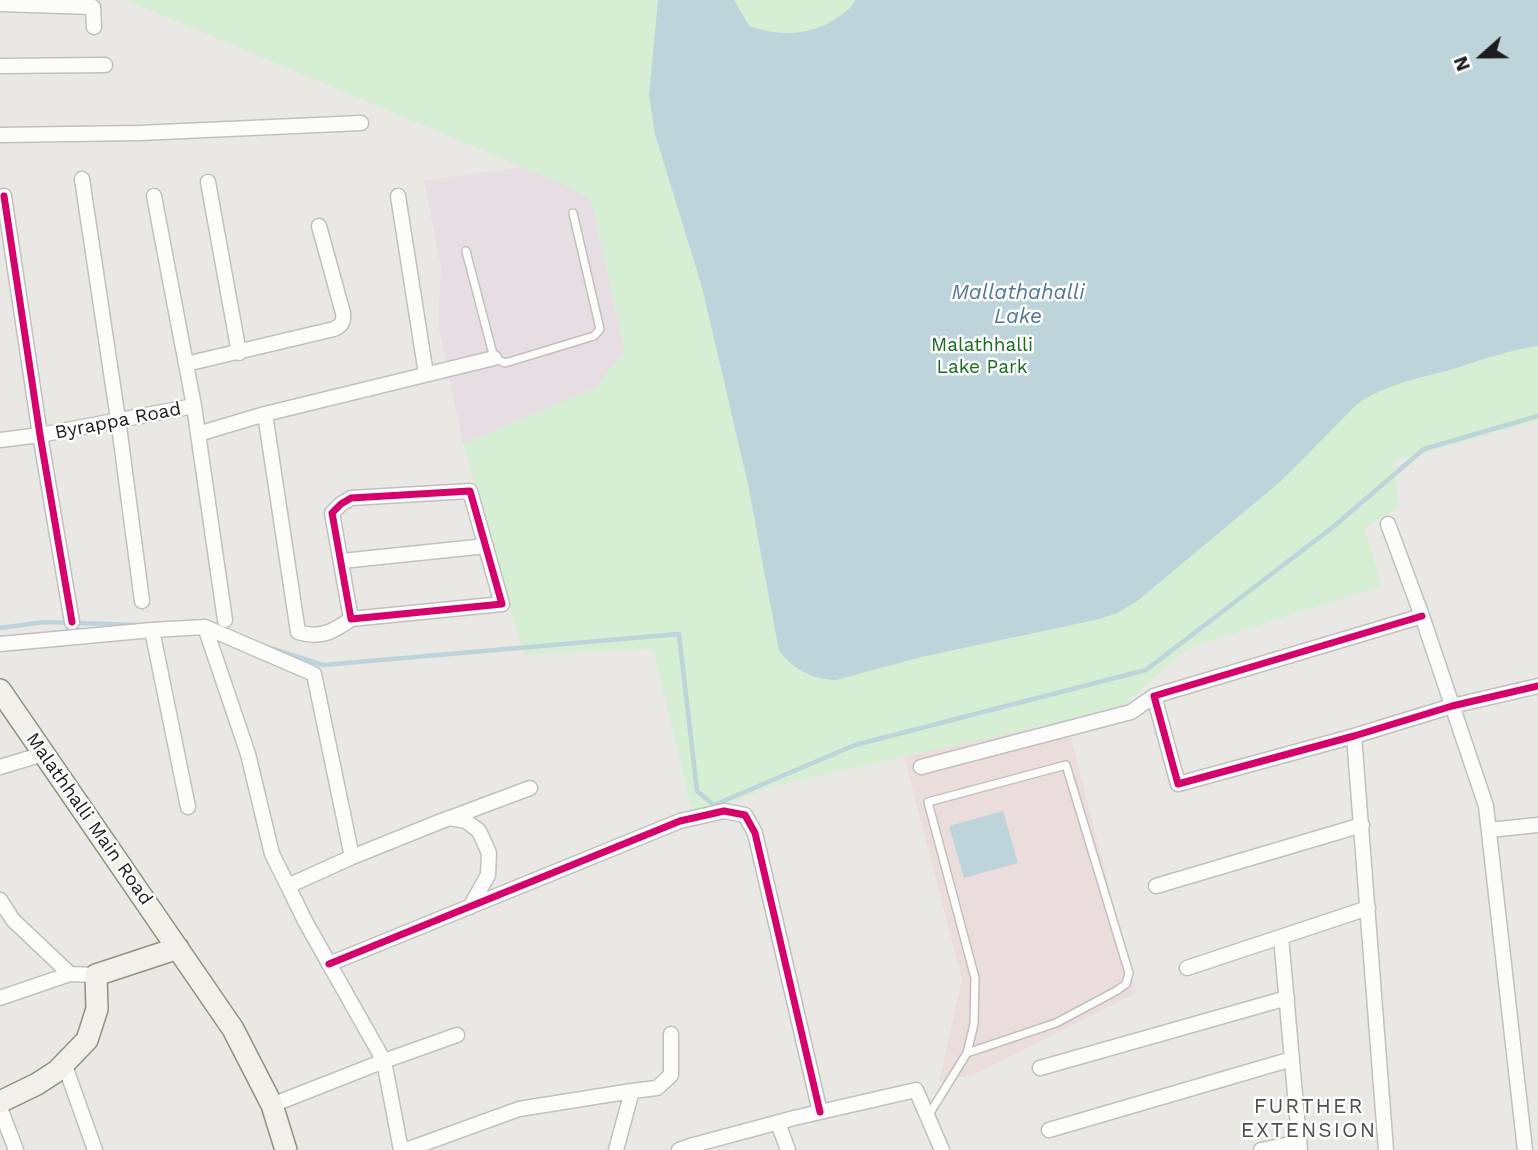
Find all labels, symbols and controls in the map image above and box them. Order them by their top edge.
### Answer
north arrow [1447,21,1517,91]
text: N [1449,53,1475,74]
water label: Mallathahalli Lake [951,280,1085,330]
park label: Malathhalli Lake Park [931,334,1033,378]
street label: Byrappa Road [53,398,183,444]
street label: Malathhalli Main Road [21,729,157,909]
district label: FURTHER EXTENSION [1242,1094,1376,1144]

